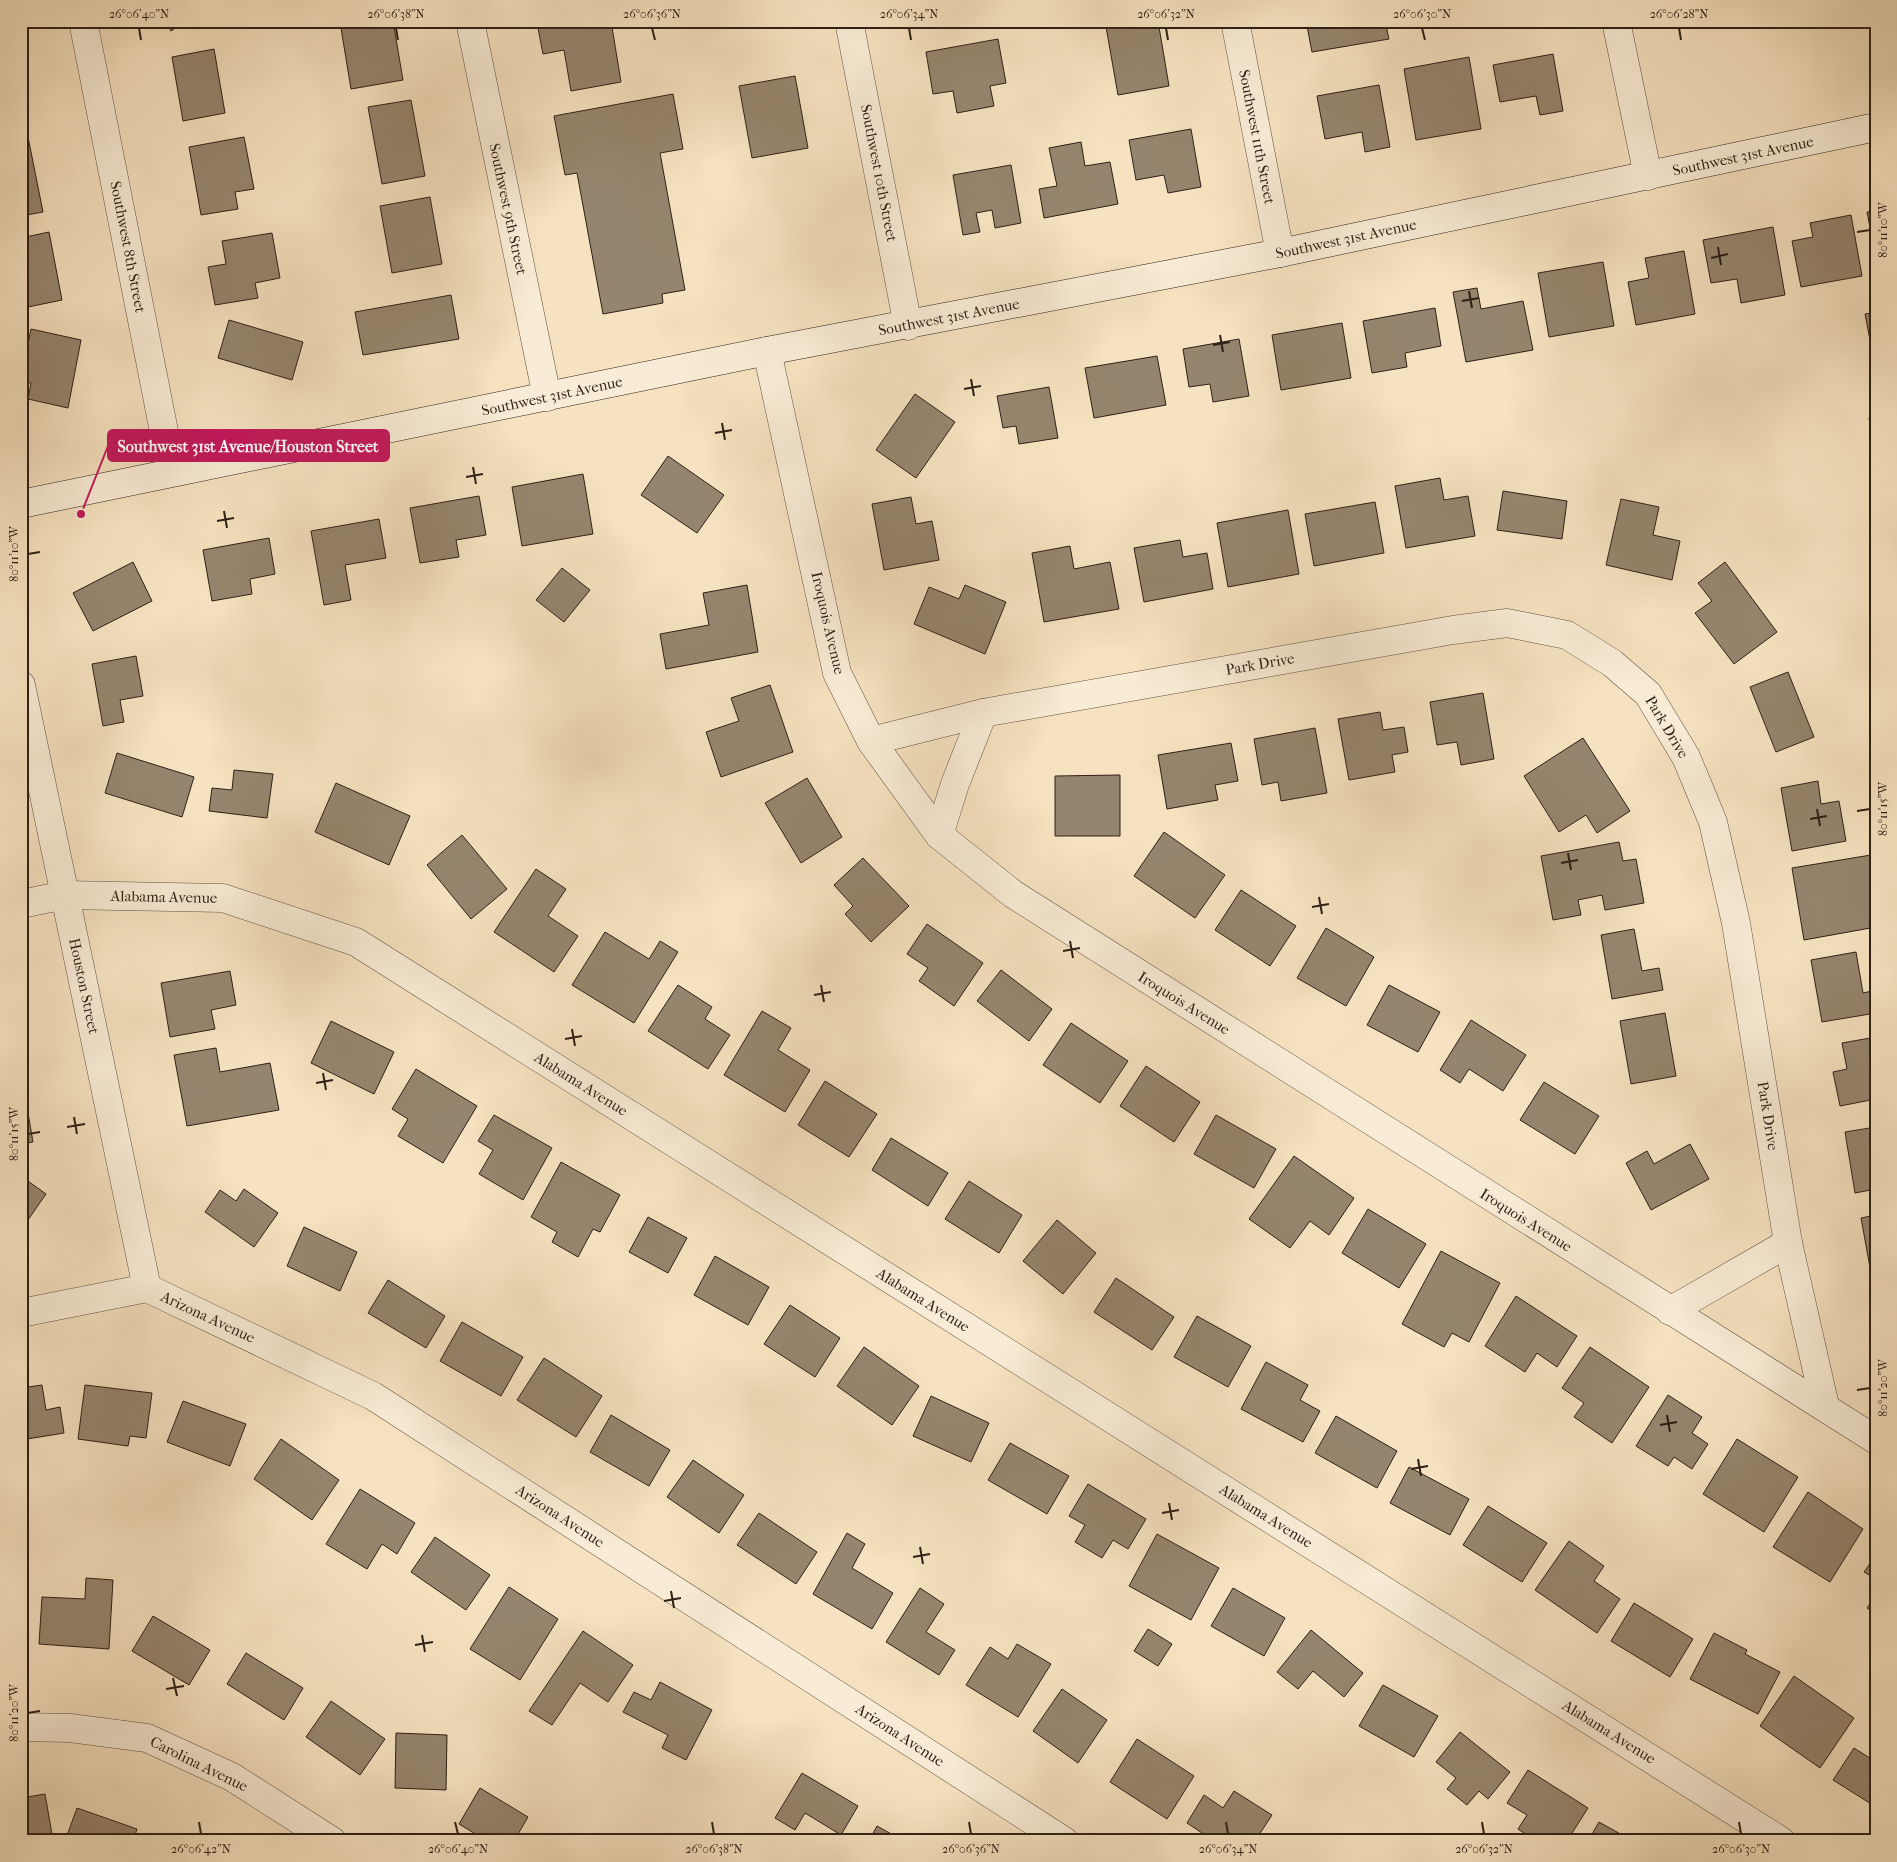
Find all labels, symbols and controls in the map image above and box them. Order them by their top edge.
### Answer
text: 26°06'40"N [109,7,169,21]
text: 26°06'38"N [367,7,425,21]
text: 26°06'36"N [623,7,681,21]
text: 26°06'34"N [880,7,938,21]
text: 26°06'32"N [1137,7,1195,21]
text: 26°06'30"N [1393,7,1451,21]
text: 26°06'28"N [1650,7,1708,21]
street label: Southwest 11th Street [1235,68,1279,206]
street label: Southwest 10th Street [857,103,901,244]
street label: Southwest 31st Avenue [1671,132,1816,180]
street label: Southwest 9th Street [485,142,531,277]
street label: Southwest 8th Street [106,180,150,315]
text: 80°11'10"W [1876,201,1890,258]
street label: Southwest 31st Avenue [1274,215,1419,263]
street label: Southwest 31st Avenue [877,294,1022,340]
street label: Southwest 31st Avenue [480,372,625,420]
callout: Southwest 31st Avenue/Houston Street [108,430,389,461]
text: Southwest 31st Avenue/Houston Street [117,437,379,457]
text: 80°11'10"W [7,525,21,582]
street label: Iroquois Avenue [807,570,849,677]
street label: Park Drive [1224,649,1296,679]
street label: Park Drive [1641,692,1693,762]
text: 80°11'15"W [1876,781,1890,836]
street label: Alabama Avenue [110,887,218,907]
street label: Houston Street [65,936,103,1036]
street label: Iroquois Avenue [1135,968,1234,1039]
street label: Alabama Avenue [530,1048,631,1120]
street label: Park Drive [1754,1080,1782,1152]
text: 80°11'15"W [7,1106,21,1161]
street label: Iroquois Avenue [1477,1185,1576,1256]
street label: Alabama Avenue [872,1264,973,1336]
street label: Arizona Avenue [157,1287,259,1347]
text: 80°11'20"W [1876,1358,1890,1417]
street label: Arizona Avenue [512,1480,608,1552]
street label: Alabama Avenue [1215,1480,1316,1552]
text: 80°11'20"W [7,1683,21,1742]
street label: Alabama Avenue [1558,1696,1659,1768]
street label: Arizona Avenue [852,1699,948,1771]
street label: Carolina Avenue [147,1733,251,1796]
text: 26°06'42"N [171,1842,231,1856]
text: 26°06'40"N [428,1842,488,1856]
text: 26°06'38"N [685,1842,743,1856]
text: 26°06'36"N [942,1842,1000,1856]
text: 26°06'34"N [1199,1842,1257,1856]
text: 26°06'32"N [1455,1842,1513,1856]
text: 26°06'30"N [1712,1842,1770,1856]

